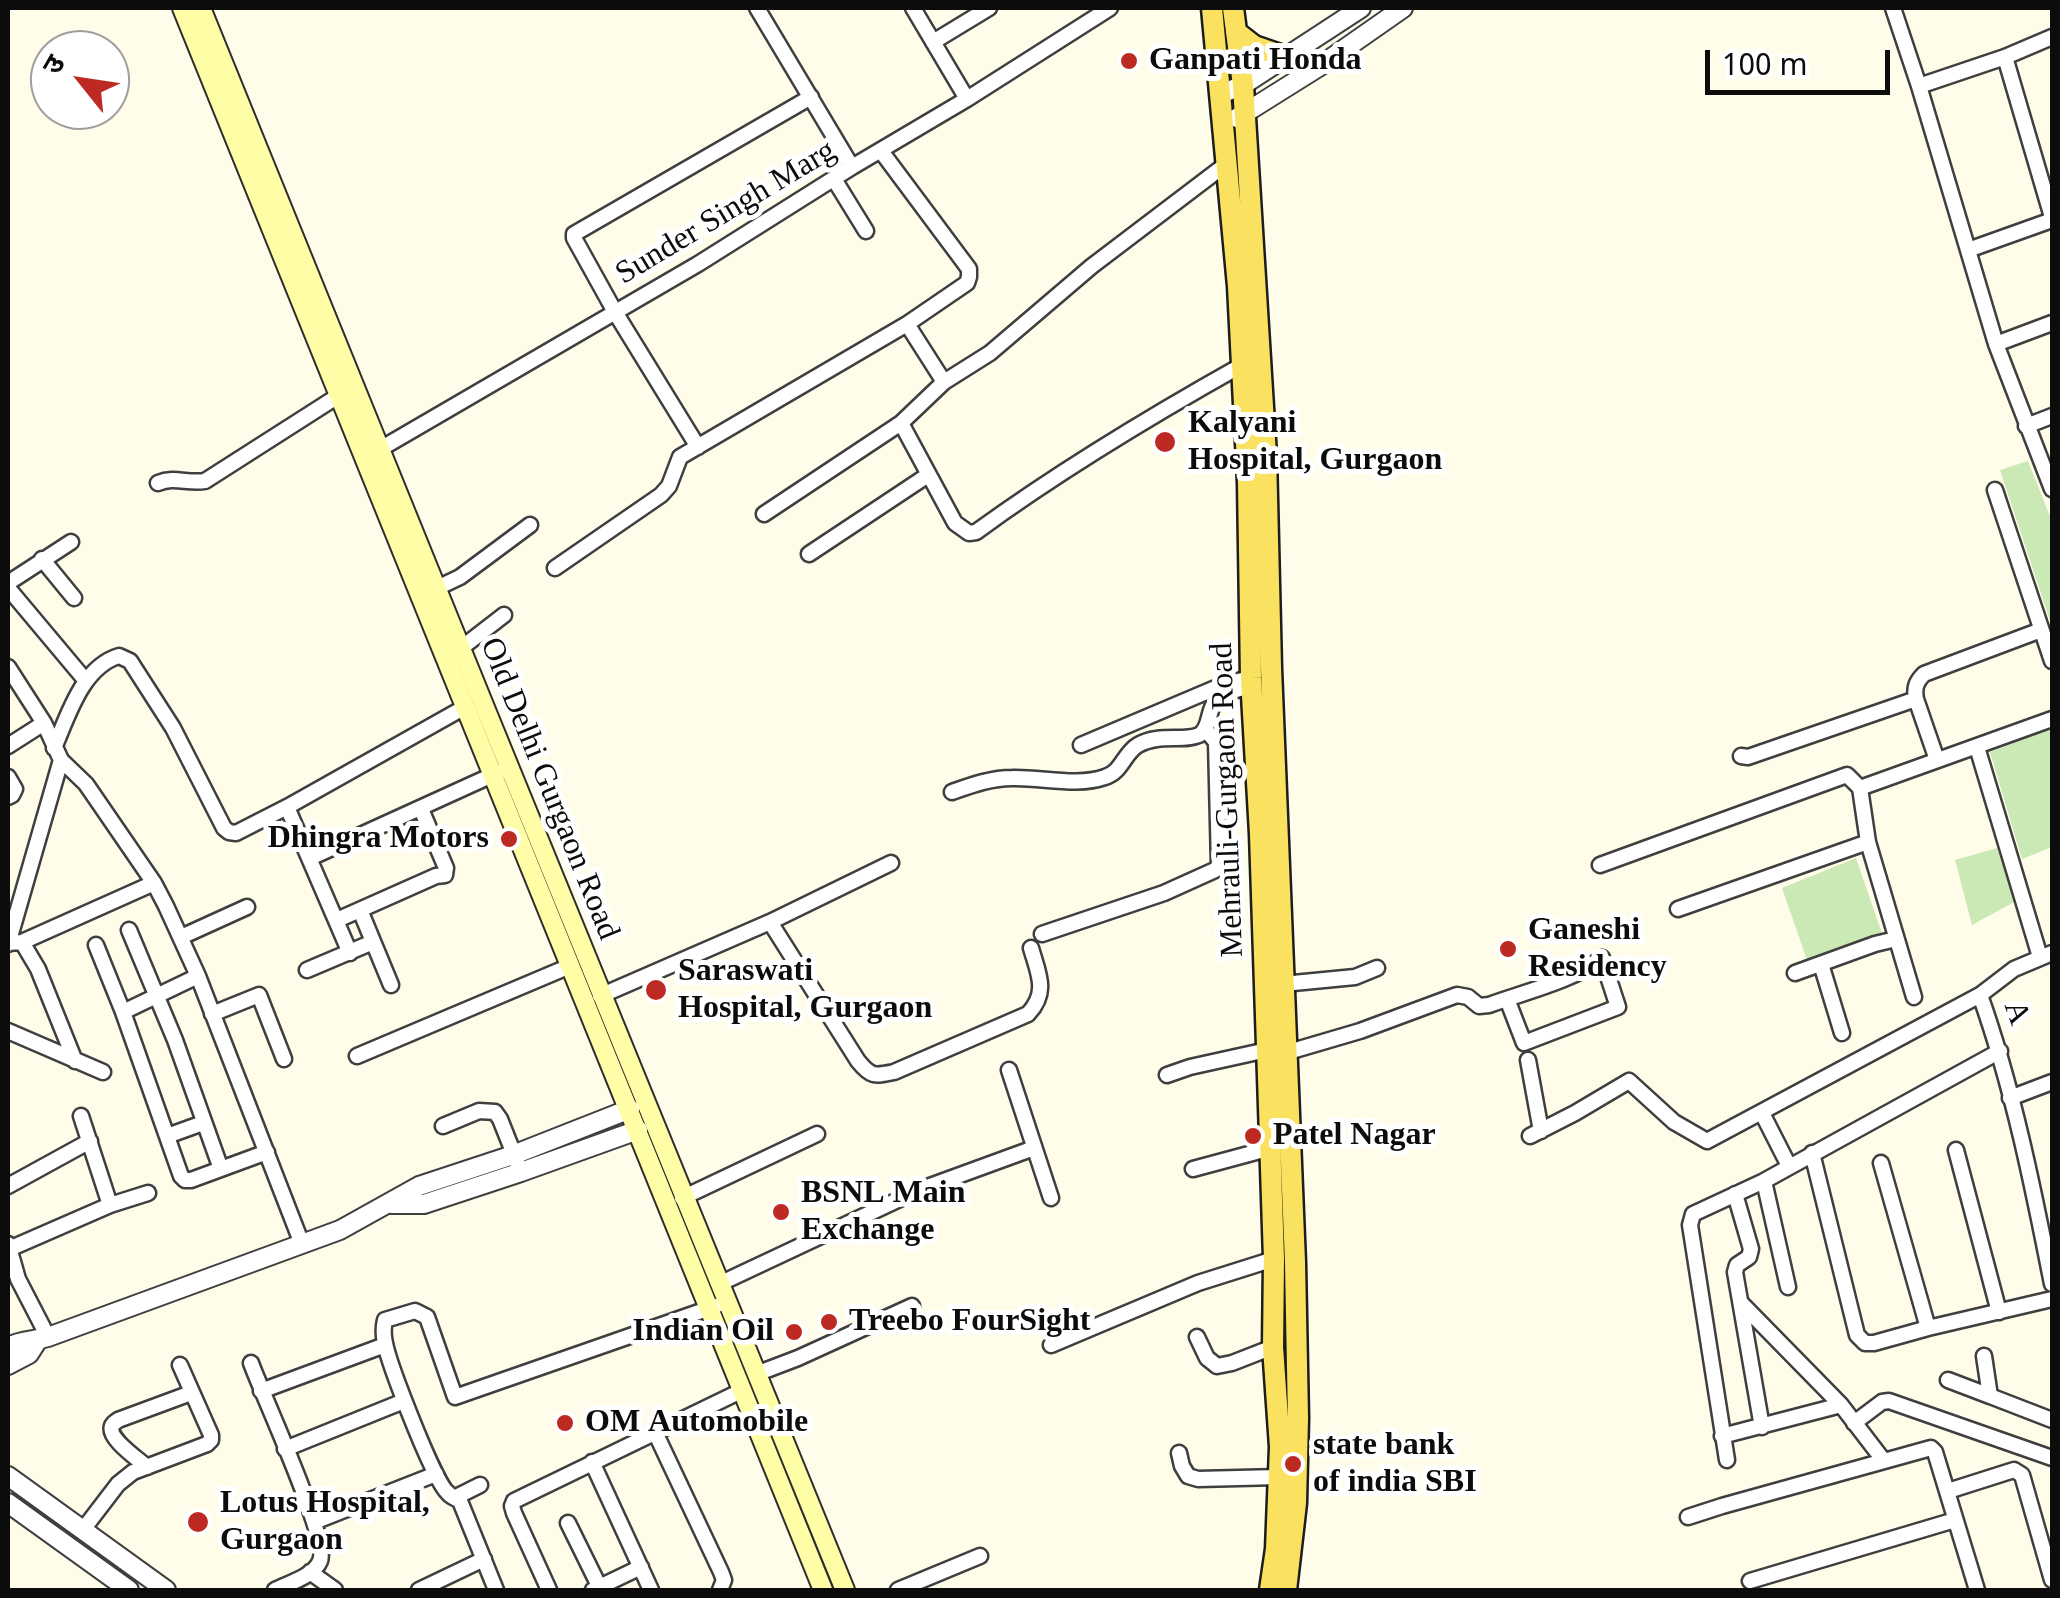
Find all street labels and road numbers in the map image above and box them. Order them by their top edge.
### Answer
street label: Sunder Singh Marg [592,122,860,304]
street label: Old Delhi Gurgaon Road [463,612,635,966]
street label: Mehrauli-Gurgaon Road [1202,618,1254,982]
street label: A [1994,997,2038,1029]

